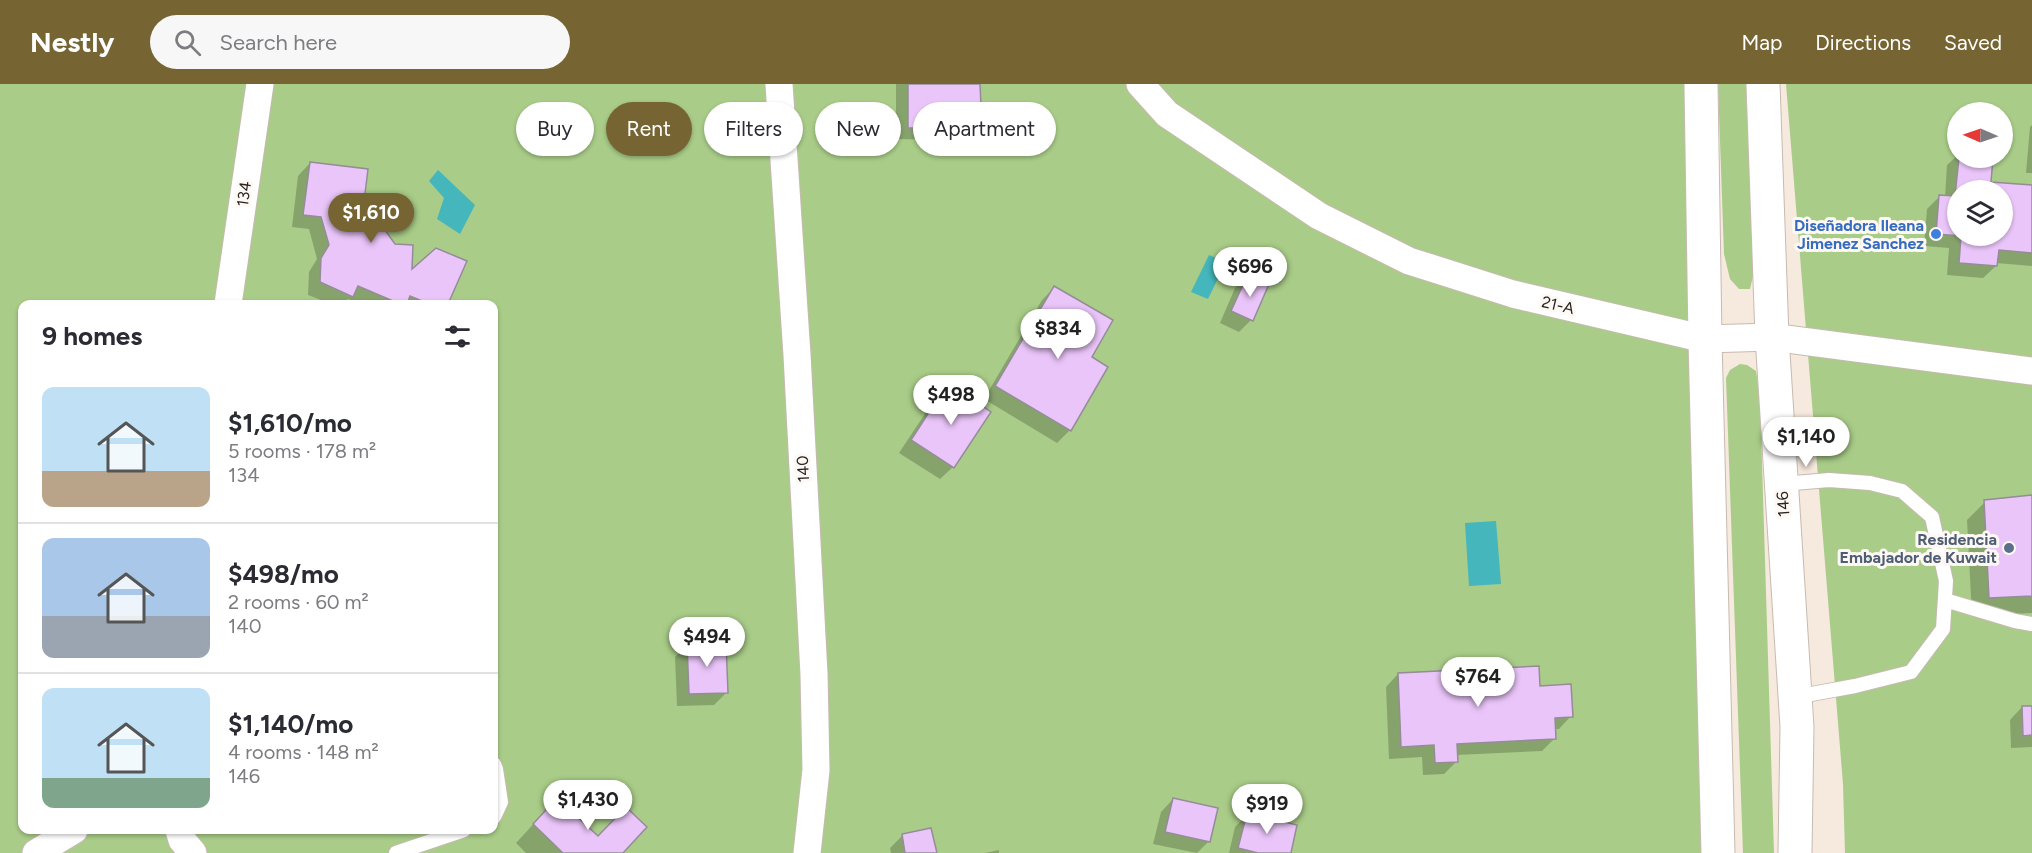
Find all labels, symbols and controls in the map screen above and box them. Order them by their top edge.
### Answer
search box [150,15,570,69]
text: Nestly [30,25,114,59]
icon: search [171,26,204,59]
text: Search here [219,29,337,56]
text: Map [1741,30,1782,55]
text: Directions [1815,30,1911,55]
text: Saved [1944,30,2002,55]
chip: Buy [516,102,594,156]
chip: Rent [606,102,692,156]
chip: Filters [704,102,803,156]
chip: New [815,102,901,156]
chip: Apartment [913,102,1056,156]
north arrow [1947,102,2013,168]
map controls [1947,102,2013,246]
street label: 134 [233,180,255,208]
button: layers [1947,180,2013,246]
pin: $1,610 [322,193,420,244]
text: $1,610 [342,200,400,224]
place label: Diseñadora Ileana Jimenez Sanchez [1794,216,1924,253]
marker: Diseñadora Ileana Jimenez Sanchez [1929,227,1943,241]
pin: $696 [1214,247,1286,298]
text: $696 [1227,254,1273,278]
street label: 21-A [1540,292,1576,318]
pin: $834 [1022,309,1094,360]
text: $834 [1034,316,1082,340]
text: 9 homes [42,320,142,352]
icon: filters [441,320,474,353]
pin: $498 [915,375,987,426]
text: $498 [927,382,975,406]
text: $1,610/mo [228,407,352,439]
icon: home [90,411,162,483]
pin: $1,140 [1757,417,1855,468]
text: $1,140 [1777,424,1835,448]
text: 5 rooms · 178 m² [228,439,376,463]
street label: 140 [793,455,813,483]
text: 134 [228,463,260,487]
street label: 146 [1773,491,1793,517]
place label: Residencia Embajador de Kuwait [1840,530,1997,567]
marker: Residencia Embajador de Kuwait [2002,541,2016,555]
text: $498/mo [228,558,339,590]
icon: home [90,562,162,634]
text: 2 rooms · 60 m² [228,590,369,614]
text: 140 [228,614,262,638]
pin: $494 [671,617,743,668]
text: $494 [683,624,731,648]
pin: $764 [1442,657,1514,708]
text: $764 [1455,664,1501,688]
text: $1,140/mo [228,708,353,740]
icon: home [90,712,162,784]
text: 4 rooms · 148 m² [228,740,379,764]
text: 146 [228,764,260,788]
pin: $1,430 [539,780,637,831]
pin: $919 [1231,784,1303,835]
text: $1,430 [557,787,619,811]
text: $919 [1246,791,1288,815]

